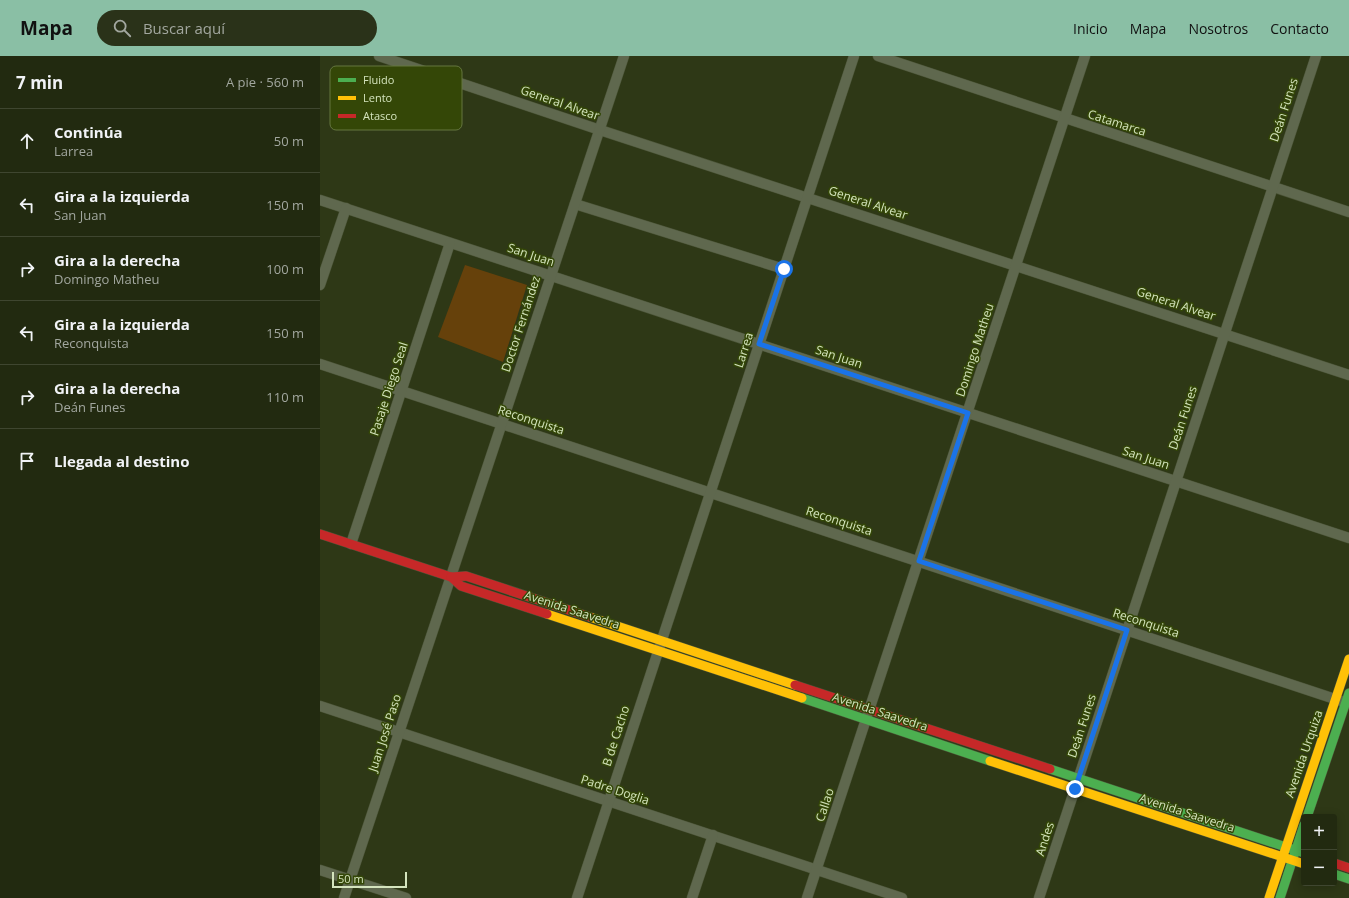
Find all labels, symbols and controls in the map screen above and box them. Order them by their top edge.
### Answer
search box [97,10,377,46]
text: Mapa [20,15,73,41]
icon: search [111,17,133,39]
text: Buscar aquí [143,18,225,38]
text: Inicio [1073,19,1108,38]
text: Mapa [1130,19,1166,38]
text: Nosotros [1188,19,1248,38]
text: Contacto [1270,19,1329,38]
legend [330,66,462,130]
text: 7 min [16,71,63,94]
text: Fluido [363,72,395,87]
text: A pie · 560 m [226,73,304,91]
street label: Deán Funes [1265,76,1302,144]
street label: General Alvear [519,81,602,124]
text: Lento [363,90,393,105]
street label: Catamarca [1086,105,1148,140]
text: Atasco [363,108,398,123]
text: Continúa [54,122,123,142]
icon: ahead [16,130,38,152]
text: 50 m [274,132,304,150]
text: Larrea [54,142,93,160]
street label: General Alvear [826,182,910,223]
text: Gira a la izquierda [54,186,190,206]
icon: left [16,194,38,216]
text: 150 m [266,196,304,214]
text: San Juan [54,206,106,224]
street label: San Juan [506,239,557,270]
text: Gira a la derecha [54,250,180,270]
icon: right [16,258,38,280]
text: 100 m [266,260,304,278]
route start [775,260,793,278]
text: Domingo Matheu [54,270,160,288]
street label: Doctor Fernández [497,273,544,374]
street label: General Alvear [1134,283,1218,324]
street label: Domingo Matheu [951,301,998,399]
text: Gira a la izquierda [54,314,190,334]
icon: left [16,322,38,344]
text: 150 m [266,324,304,342]
street label: Larrea [730,330,757,370]
text: Reconquista [54,334,129,352]
street label: Pasaje Diego Seal [365,340,412,438]
street label: San Juan [814,341,865,372]
text: Gira a la derecha [54,378,180,398]
street label: Deán Funes [1164,384,1201,452]
icon: right [16,386,38,408]
text: 110 m [266,388,304,406]
text: Deán Funes [54,398,125,416]
street label: Reconquista [496,401,567,438]
street label: San Juan [1121,442,1172,473]
icon: arrive [16,450,38,472]
text: Llegada al destino [54,451,189,471]
street label: Reconquista [804,502,875,539]
street label: Avenida Saavedra [522,586,622,633]
street label: Reconquista [1111,604,1182,641]
street label: Avenida Saavedra [830,688,930,735]
street label: Juan José Paso [364,692,405,775]
street label: Deán Funes [1063,692,1100,760]
street label: B de Cacho [598,703,633,768]
street label: Avenida Urquiza [1281,708,1326,800]
street label: Padre Doglia [579,770,652,809]
route end [1066,780,1084,798]
street label: Callao [811,786,838,824]
street label: Avenida Saavedra [1137,789,1237,836]
map controls [1301,814,1337,886]
button: + [1301,814,1337,850]
street label: Andes [1031,819,1058,858]
button: − [1301,850,1337,886]
scale bar [332,870,407,889]
text: 50 m [338,871,364,886]

